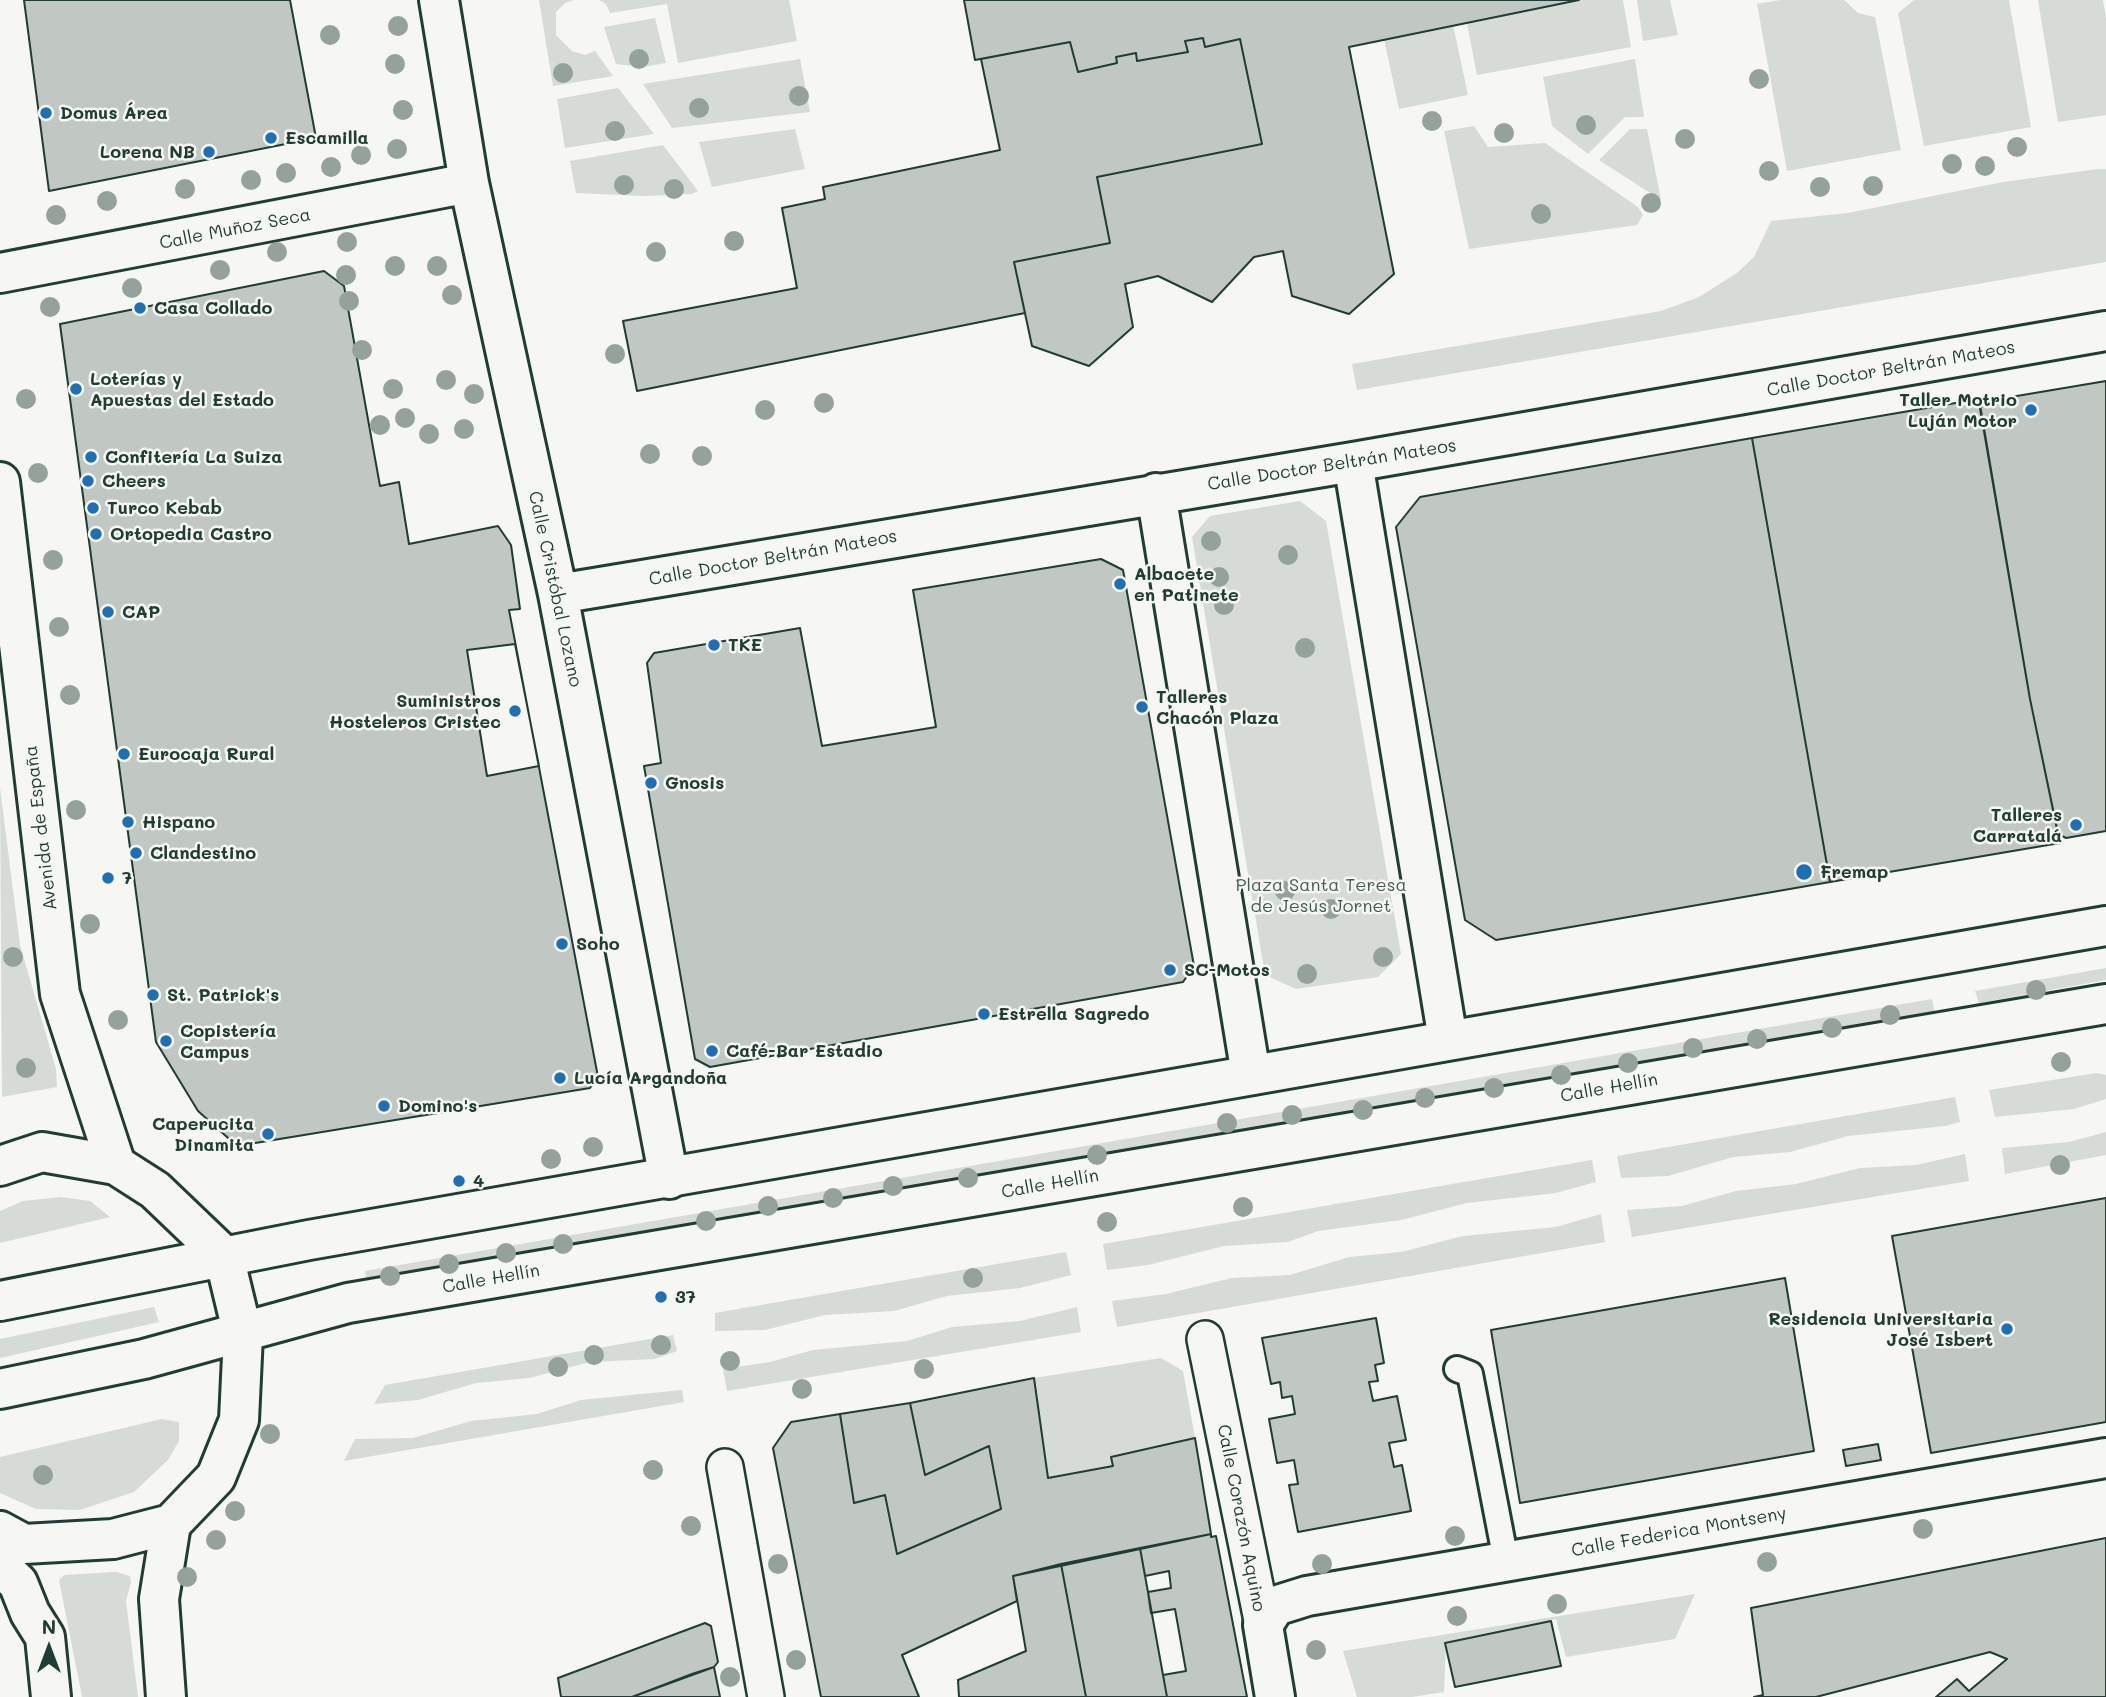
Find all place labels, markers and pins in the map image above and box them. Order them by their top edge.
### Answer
place label: Domus Área [60,102,168,124]
marker: Domus Área [38,105,54,121]
place label: Escamilla [285,127,369,149]
marker: Escamilla [263,130,279,146]
place label: Lorena NB [100,141,195,163]
marker: Lorena NB [201,144,217,160]
place label: Casa Collado [154,297,272,319]
marker: Casa Collado [132,300,148,316]
place label: Loterías y Apuestas del Estado [90,368,274,410]
marker: Loterías y Apuestas del Estado [68,381,84,397]
place label: Taller Motrio Luján Motor [1899,389,2017,432]
marker: Taller Motrio Luján Motor [2023,402,2039,418]
place label: Confitería La Suiza [105,446,282,468]
marker: Confitería La Suiza [83,449,99,465]
place label: Cheers [102,470,166,492]
marker: Cheers [80,473,96,489]
place label: Turco Kebab [107,497,222,519]
marker: Turco Kebab [85,500,101,516]
place label: Ortopedia Castro [110,523,272,545]
marker: Ortopedia Castro [88,526,104,542]
place label: Albacete en Patinete [1134,563,1239,606]
marker: Albacete en Patinete [1112,576,1128,592]
place label: CAP [122,601,160,623]
marker: CAP [100,604,116,620]
place label: TKE [728,634,762,656]
marker: TKE [706,637,722,653]
place label: Talleres Chacón Plaza [1156,686,1279,728]
place label: Suministros Hosteleros Cristec [329,690,501,732]
marker: Talleres Chacón Plaza [1134,699,1150,715]
marker: Suministros Hosteleros Cristec [507,703,523,719]
place label: Eurocaja Rural [138,743,274,765]
marker: Eurocaja Rural [116,746,132,762]
place label: Gnosis [665,772,724,794]
marker: Gnosis [643,775,659,791]
place label: Talleres Carratalá [1973,804,2062,846]
place label: Hispano [142,811,215,833]
marker: Hispano [120,814,136,830]
marker: Talleres Carratalá [2068,817,2084,833]
place label: Clandestino [150,842,256,864]
marker: Clandestino [128,845,144,861]
place label: Fremap [1820,861,1888,883]
marker: Fremap [1794,862,1814,882]
place label: 7 [122,867,132,889]
marker: 7 [100,870,116,886]
place label: Soho [576,933,620,955]
marker: Soho [554,936,570,952]
place label: SC-Motos [1184,959,1270,981]
marker: SC-Motos [1162,962,1178,978]
place label: St. Patrick's [167,984,279,1006]
marker: St. Patrick's [145,987,161,1003]
place label: Estrella Sagredo [998,1003,1149,1025]
marker: Estrella Sagredo [976,1006,992,1022]
place label: Copistería Campus [180,1020,276,1062]
marker: Copistería Campus [158,1033,174,1049]
place label: Café-Bar Estadio [726,1040,883,1062]
marker: Café-Bar Estadio [704,1043,720,1059]
place label: Lucía Argandoña [574,1067,727,1089]
marker: Lucía Argandoña [552,1070,568,1086]
place label: Domino's [398,1095,477,1117]
marker: Domino's [376,1098,392,1114]
place label: Caperucita Dinamita [152,1113,254,1156]
marker: Caperucita Dinamita [260,1126,276,1142]
place label: 4 [473,1170,484,1192]
marker: 4 [451,1173,467,1189]
place label: 37 [675,1286,696,1308]
marker: 37 [653,1289,669,1305]
place label: Residencia Universitaria José Isbert [1768,1308,1993,1350]
marker: Residencia Universitaria José Isbert [1999,1321,2015,1337]

